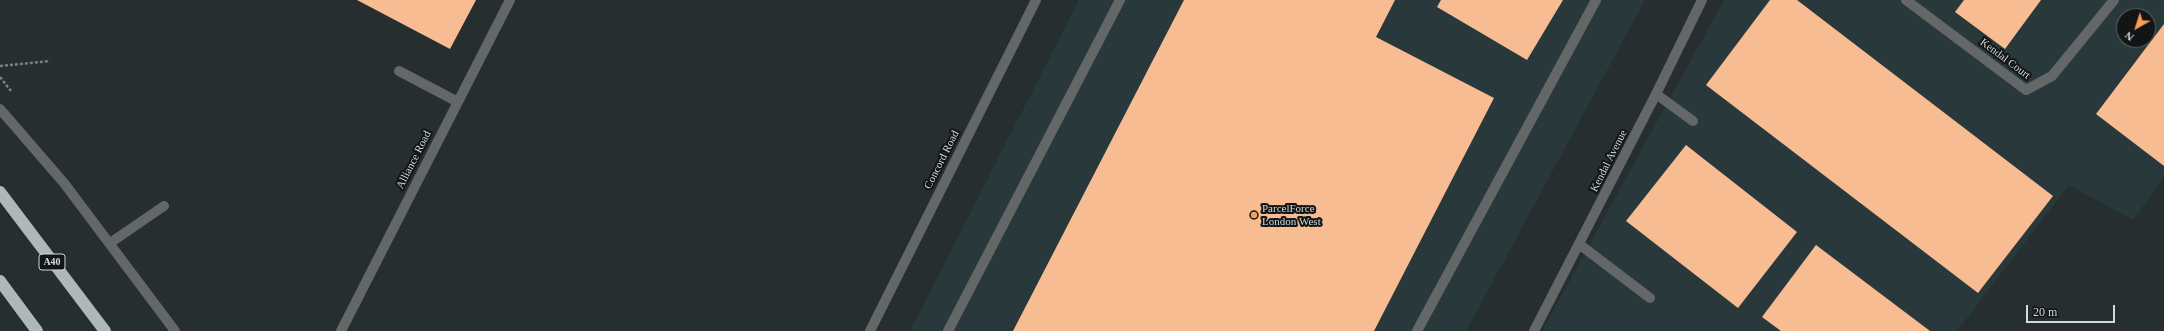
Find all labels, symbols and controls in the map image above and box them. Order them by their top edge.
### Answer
north arrow [2116,8,2156,48]
text: N [2122,29,2136,44]
street label: Kendal Court [1977,36,2033,82]
street label: Kendal Avenue [1588,128,1630,194]
street label: Alliance Road [394,129,434,191]
street label: Concord Road [922,129,962,191]
place label: ParcelForce London West [1262,202,1321,228]
marker: ParcelForce London West [1249,210,1259,220]
road number: A40 [39,254,65,270]
scale bar [2028,297,2117,323]
text: 20 m [2033,305,2057,319]

